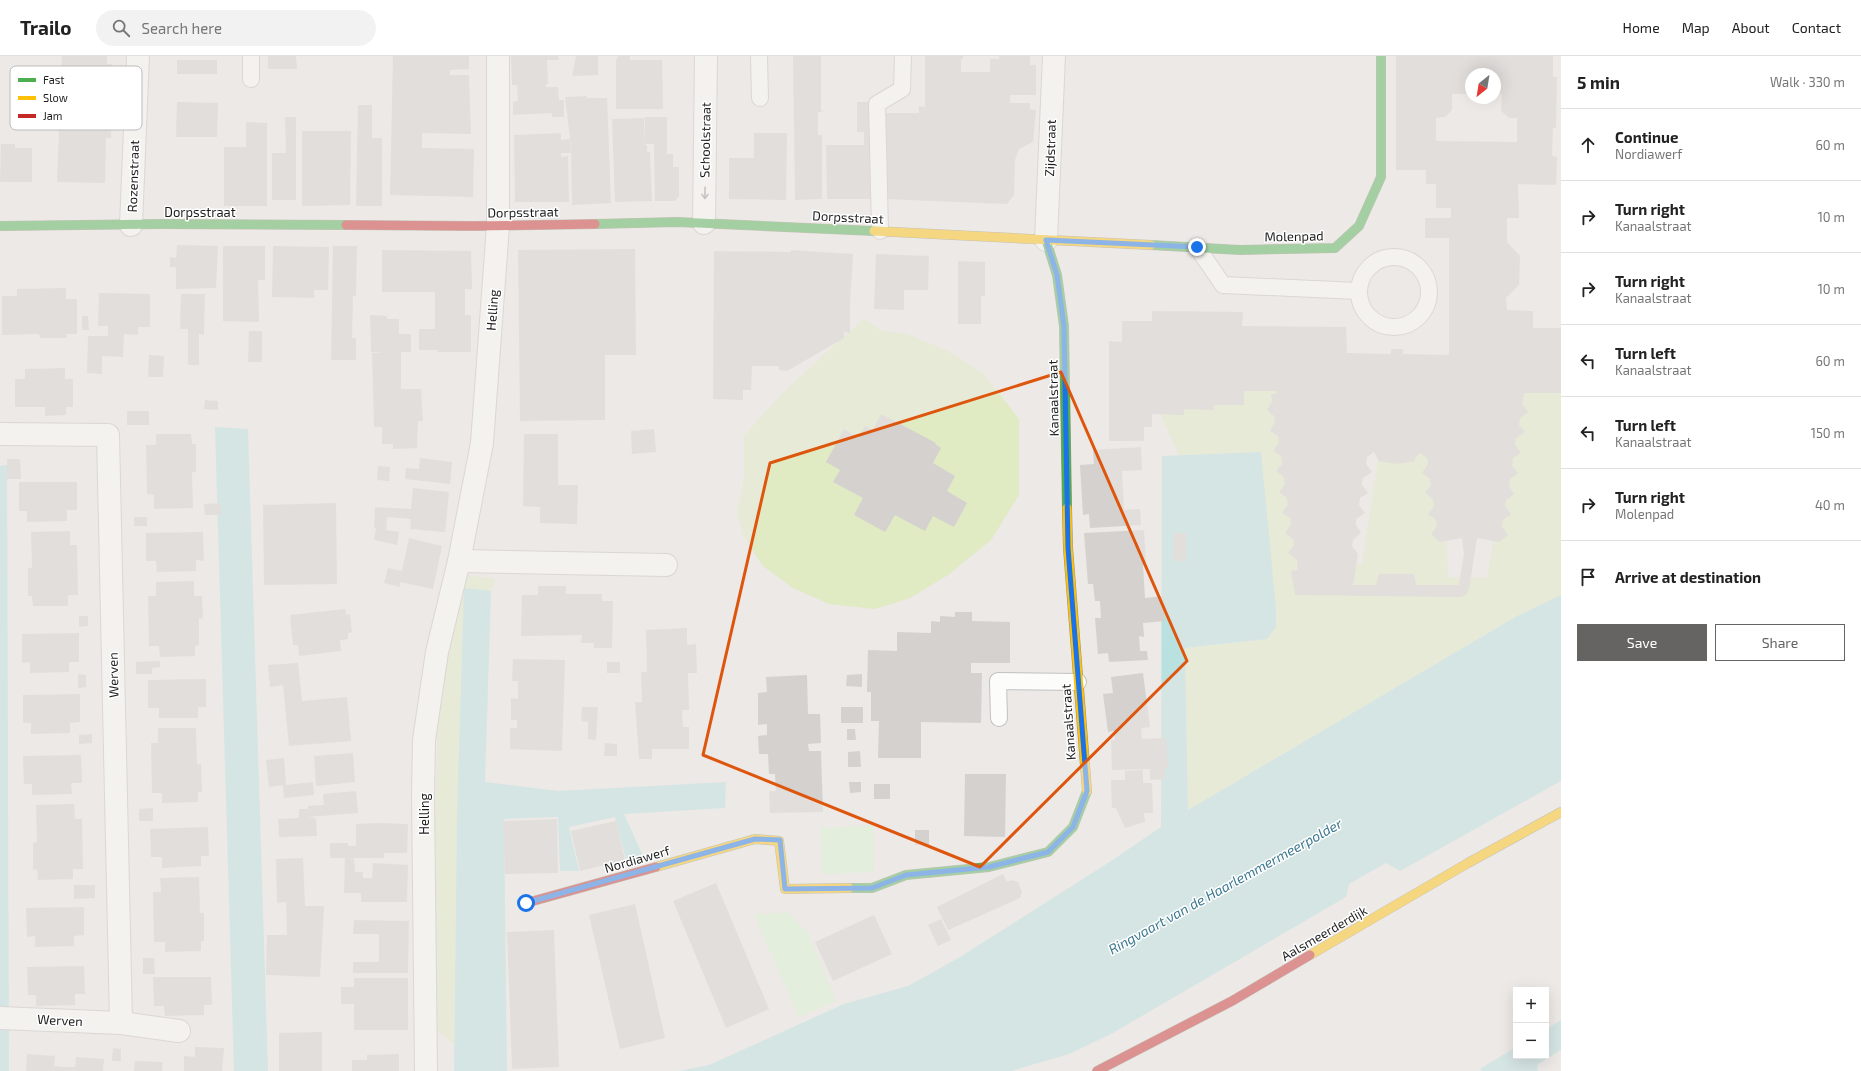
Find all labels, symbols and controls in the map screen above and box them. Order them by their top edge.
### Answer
search box [96,10,376,46]
text: Trailo [20,16,72,39]
icon: search [110,17,132,39]
text: Search here [142,19,222,37]
text: Home [1623,19,1660,36]
text: Map [1682,19,1710,36]
text: About [1732,19,1770,36]
text: Contact [1792,19,1841,36]
legend [10,66,142,130]
north arrow [1465,68,1501,104]
text: 5 min [1577,72,1620,92]
text: Fast [43,73,65,86]
text: Walk · 330 m [1770,74,1845,90]
text: Slow [43,91,68,104]
street label: Schoolstraat [696,102,714,178]
text: Jam [43,109,62,122]
street label: Zijdstraat [1041,119,1059,177]
text: Continue [1615,128,1678,146]
icon: ahead [1577,134,1599,156]
text: 60 m [1815,137,1845,153]
street label: Rozenstraat [124,139,142,213]
text: Nordiawerf [1615,146,1682,162]
one-way arrow [701,186,709,199]
text: Turn right [1615,200,1685,218]
street label: Dorpsstraat [487,203,559,221]
street label: Dorpsstraat [164,204,236,220]
icon: right [1577,206,1599,228]
street label: Dorpsstraat [812,207,884,227]
text: 10 m [1818,209,1845,225]
text: Kanaalstraat [1615,218,1692,234]
street label: Molenpad [1264,227,1324,245]
route end [1188,238,1206,256]
text: Turn right [1615,272,1685,290]
icon: right [1577,278,1599,300]
text: 10 m [1818,281,1845,297]
street label: Helling [483,289,501,331]
text: Kanaalstraat [1615,290,1692,306]
text: Turn left [1615,344,1676,362]
icon: left [1577,350,1599,372]
text: 60 m [1815,353,1845,369]
street label: Kanaalstraat [1044,360,1062,436]
text: Kanaalstraat [1615,362,1692,378]
text: Turn left [1615,416,1676,434]
icon: left [1577,422,1599,444]
text: 150 m [1811,425,1845,441]
text: Kanaalstraat [1615,434,1692,450]
text: Turn right [1615,488,1685,506]
icon: right [1577,494,1599,516]
text: 40 m [1815,497,1845,513]
text: Molenpad [1615,506,1674,522]
icon: arrive [1577,566,1599,588]
text: Arrive at destination [1615,568,1761,586]
button: Save [1577,624,1707,661]
button: Share [1715,624,1845,661]
street label: Werven [105,652,121,698]
street label: Kanaalstraat [1057,683,1079,761]
street label: Helling [416,793,432,835]
water label: Ringvaart van de Haarlemmermeerpolder [1105,814,1345,958]
street label: Nordiawerf [602,842,673,876]
route start [517,894,535,912]
street label: Aalsmeerderdijk [1278,902,1370,964]
map controls [1513,987,1549,1059]
button: + [1513,987,1549,1023]
street label: Werven [37,1011,83,1029]
button: − [1513,1023,1549,1059]

